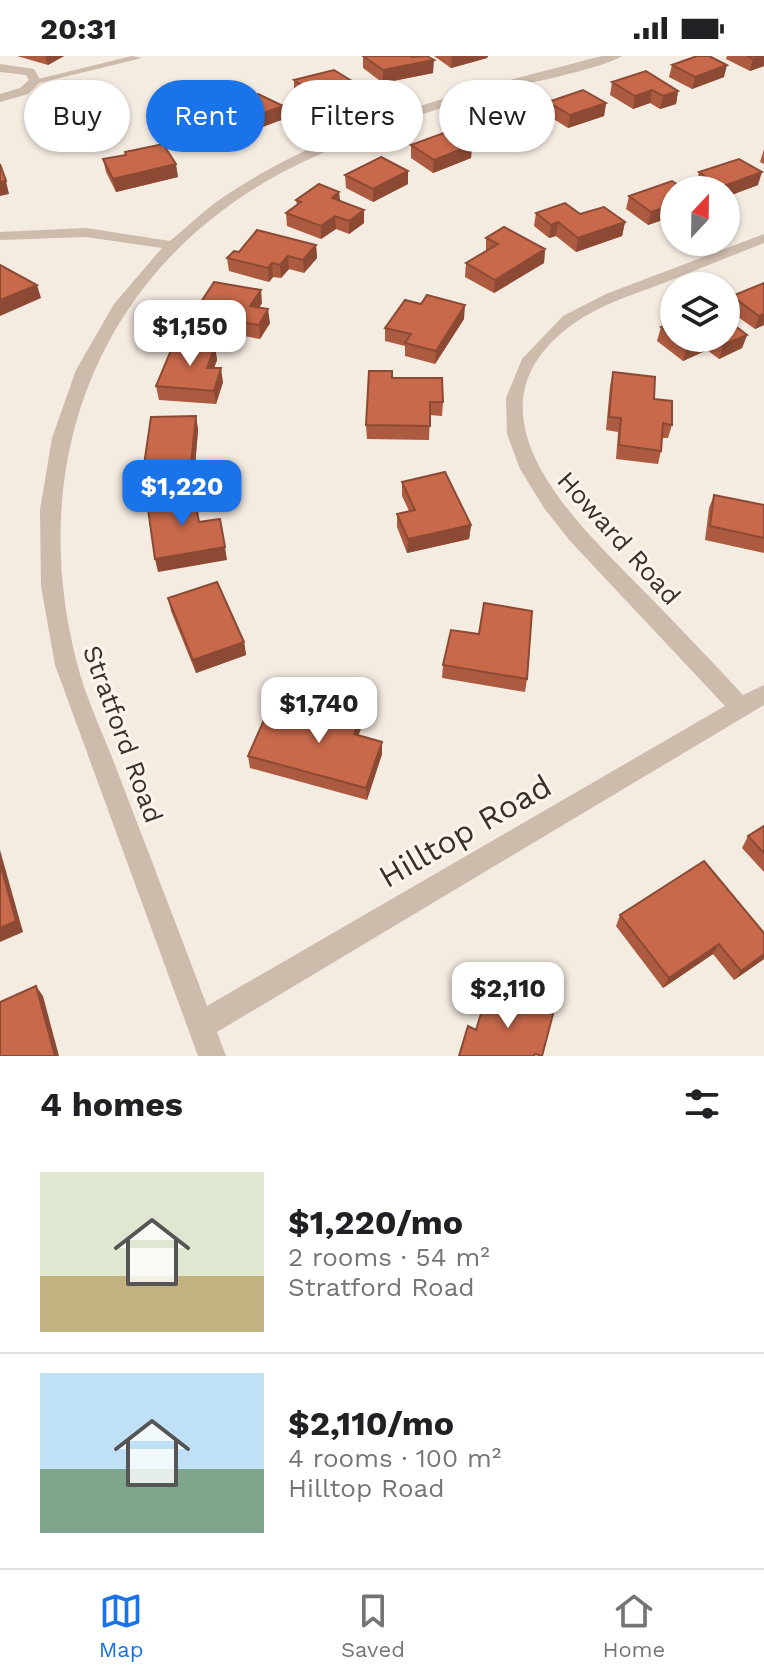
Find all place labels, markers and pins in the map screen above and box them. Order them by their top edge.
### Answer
pin: $1,150 [125,300,255,368]
pin: $1,220 [117,460,247,528]
pin: $1,740 [254,677,384,745]
pin: $2,110 [443,962,573,1030]

